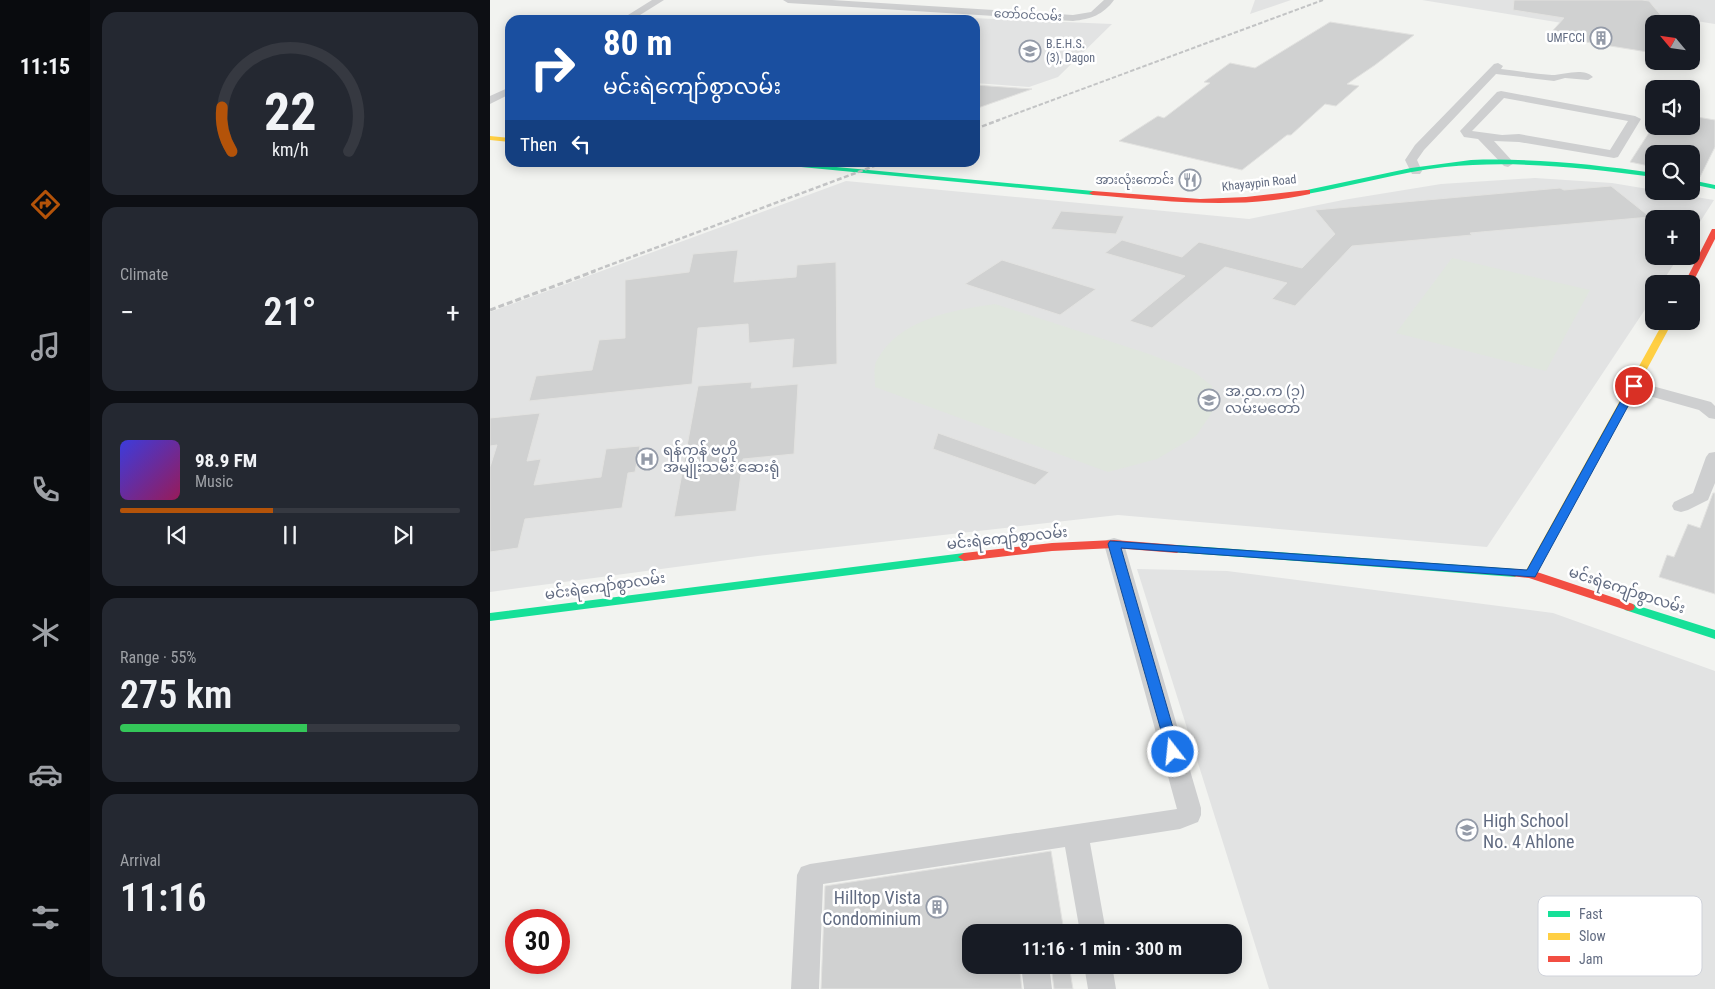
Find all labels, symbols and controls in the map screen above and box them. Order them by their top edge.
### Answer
street label: တော်ဝင်လမ်း [994,4,1062,24]
north arrow [1645,15,1700,70]
map controls [1645,15,1700,330]
text: 80 m [603,23,672,64]
building icon: UMFCCI [1589,26,1613,50]
place label: UMFCCI [1547,31,1585,45]
icon: right [520,35,585,100]
place label: B.E.H.S. (3), Dagon [1046,37,1095,65]
school or university icon: B.E.H.S. (3), Dagon [1018,39,1042,63]
text: 11:15 [20,54,70,79]
text: မင်းရဲကျော်စွာလမ်း [603,74,781,99]
button: sound [1645,80,1700,135]
text: 22 [264,82,316,143]
icon: left [567,130,595,158]
text: Then [520,133,557,156]
text: km/h [272,139,308,160]
button: search [1645,145,1700,200]
restaurant icon: အားလုံးကောင်း [1178,168,1202,192]
place label: အားလုံးကောင်း [1096,171,1174,190]
street label: Khayaypin Road [1221,172,1297,194]
icon: directions [28,187,63,222]
button: + [1645,210,1700,265]
text: Climate [120,265,168,284]
button: − [1645,275,1700,330]
text: 21° [264,290,316,334]
text: − [120,296,134,329]
text: + [446,296,460,329]
icon: music [28,329,63,364]
pin [1613,365,1655,407]
icon: arrive [1620,372,1648,400]
place label: အ.ထ.က (၁) လမ်းမတော် [1225,382,1305,417]
school or university icon: အ.ထ.က (၁) လမ်းမတော် [1197,388,1221,412]
place label: ရန်ကုန် ဗဟို အမျိုးသမီး ဆေးရုံ [663,440,779,479]
hospital icon: ရန်ကုန် ဗဟို အမျိုးသမီး ဆေးရုံ [635,447,659,471]
text: 98.9 FM [195,449,257,472]
icon: phone [28,472,63,507]
text: Music [195,472,233,491]
icon: previous [163,521,191,549]
icon: pause [276,521,304,549]
icon: next [389,521,417,549]
street label: မင်းရဲကျော်စွာလမ်း [946,522,1069,556]
street label: မင်းရဲကျော်စွာလမ်း [1566,562,1688,620]
street label: မင်းရဲကျော်စွာလမ်း [544,568,667,606]
icon: climate [28,615,63,650]
text: Range · 55% [120,648,196,667]
text: 275 km [120,673,232,717]
position arrow [1146,725,1198,777]
icon: car [28,757,63,792]
place label: High School No. 4 Ahlone [1483,810,1574,852]
school or university icon: High School No. 4 Ahlone [1455,818,1479,842]
text: Arrival [120,851,161,870]
text: 11:16 [120,876,206,920]
place label: Hilltop Vista Condominium [822,887,921,929]
building icon: Hilltop Vista Condominium [925,895,949,919]
legend [1538,896,1702,976]
icon: filters [28,900,63,935]
text: Fast [1579,906,1603,922]
speed limit sign: 30 [505,909,570,974]
text: Slow [1579,928,1606,944]
text: 11:16 · 1 min · 300 m [1022,937,1182,960]
text: Jam [1579,951,1603,967]

